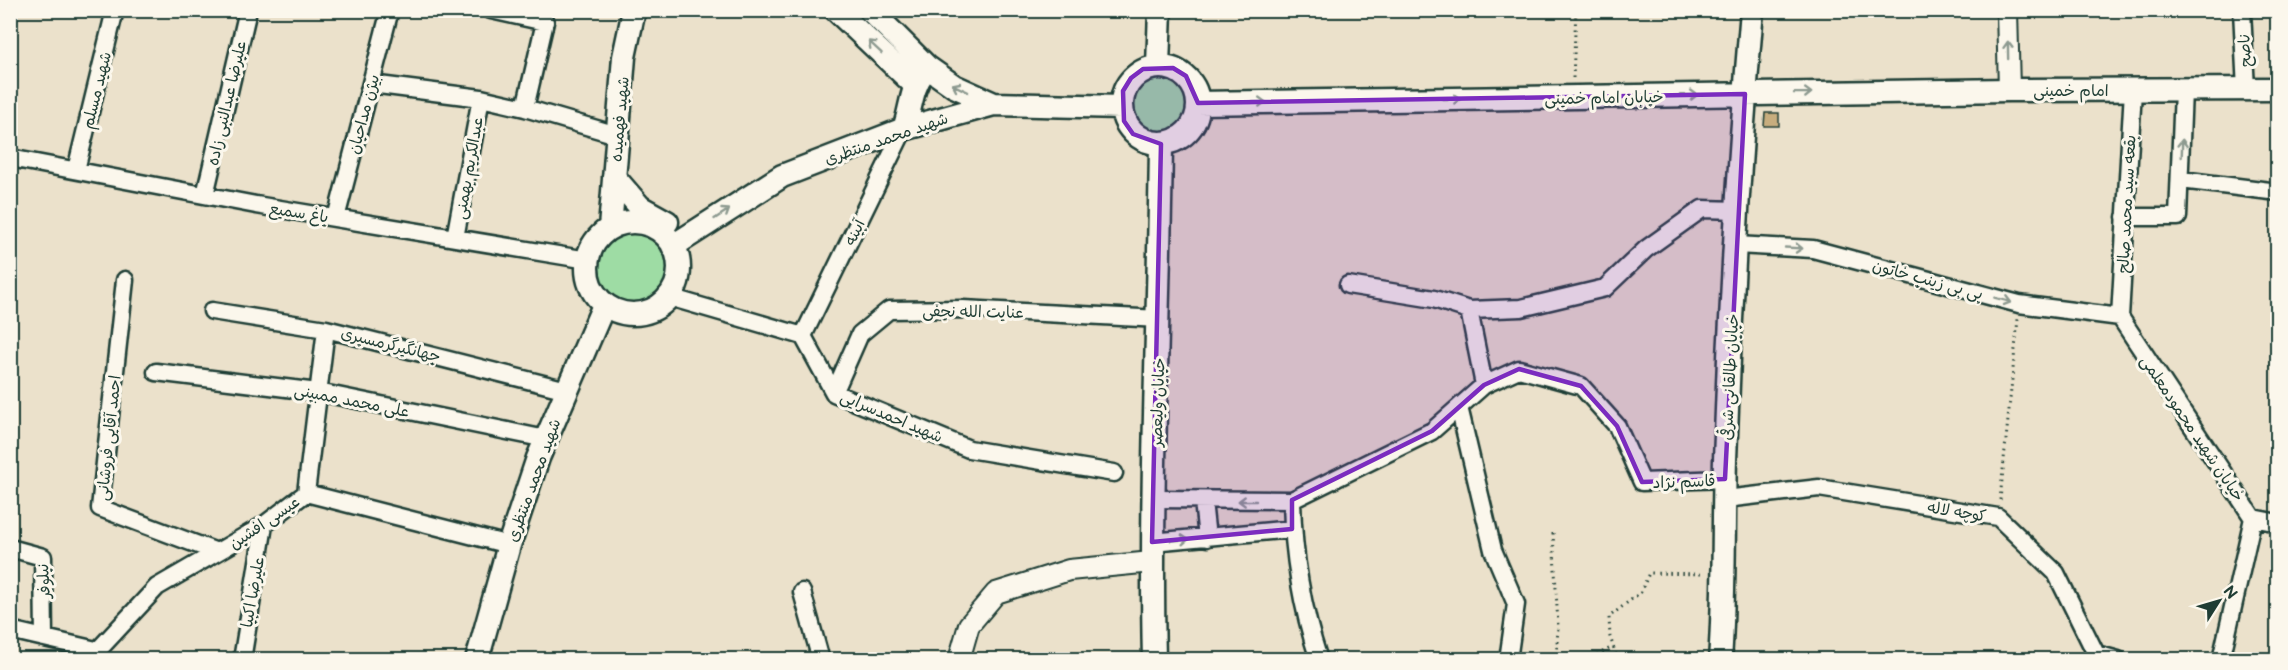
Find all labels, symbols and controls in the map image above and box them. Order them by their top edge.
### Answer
street label: ناصح [2235,32,2256,67]
street label: علیرضا عبدالنبی زاده [204,39,251,168]
one-way arrow [868,40,883,54]
one-way arrow [2003,41,2014,61]
street label: شهید مسلم [79,50,118,131]
street label: بیژن مداحیان [345,72,384,156]
street label: شهید فهمیده [607,76,634,163]
one-way arrow [951,81,969,93]
street label: امام خمینی [2033,82,2109,103]
street label: خیابان امام خمینی [1544,88,1664,111]
one-way arrow [1793,88,1813,99]
one-way arrow [1678,89,1698,101]
one-way arrow [1441,93,1461,105]
one-way arrow [1246,97,1266,108]
street label: شهید محمد منتظری [822,109,951,169]
street label: عبدالکریم بهمنی [451,116,490,221]
street label: بقعه سید محمد صالح [2114,134,2141,274]
one-way arrow [2176,138,2188,158]
street label: باغ سمیع [268,199,330,229]
one-way arrow [713,208,730,220]
street label: آبینه [841,216,870,249]
one-way arrow [1783,242,1803,253]
street label: بی بی زینب خاتون [1870,257,1985,304]
one-way arrow [1993,294,2012,306]
street label: عنایت الله نجفی [922,302,1024,323]
street label: خیابان طالقانی شرقی [1716,313,1743,441]
street label: جهانگیرگرمسیری [339,323,443,367]
street label: خیابان شهید محمودمعلمی [2136,352,2248,505]
street label: خیابان ولیعصر [1147,357,1170,449]
street label: احمد آقایی فروشانی [93,374,126,502]
street label: علی محمد ممبینی [293,381,411,422]
street label: شهید احمدسرایی [837,387,945,447]
street label: شهید محمد منتظری [503,416,565,545]
street label: قاسم نژاد [1652,472,1716,495]
street label: عیسی افشین [226,493,304,554]
one-way arrow [1238,495,1258,507]
street label: کوچه لاله [1926,498,1988,527]
one-way arrow [1169,535,1189,546]
street label: علیرضا اکبیا [238,555,269,629]
street label: نیلوفر [34,563,55,601]
north arrow [2189,571,2249,631]
text: N [2219,582,2241,603]

